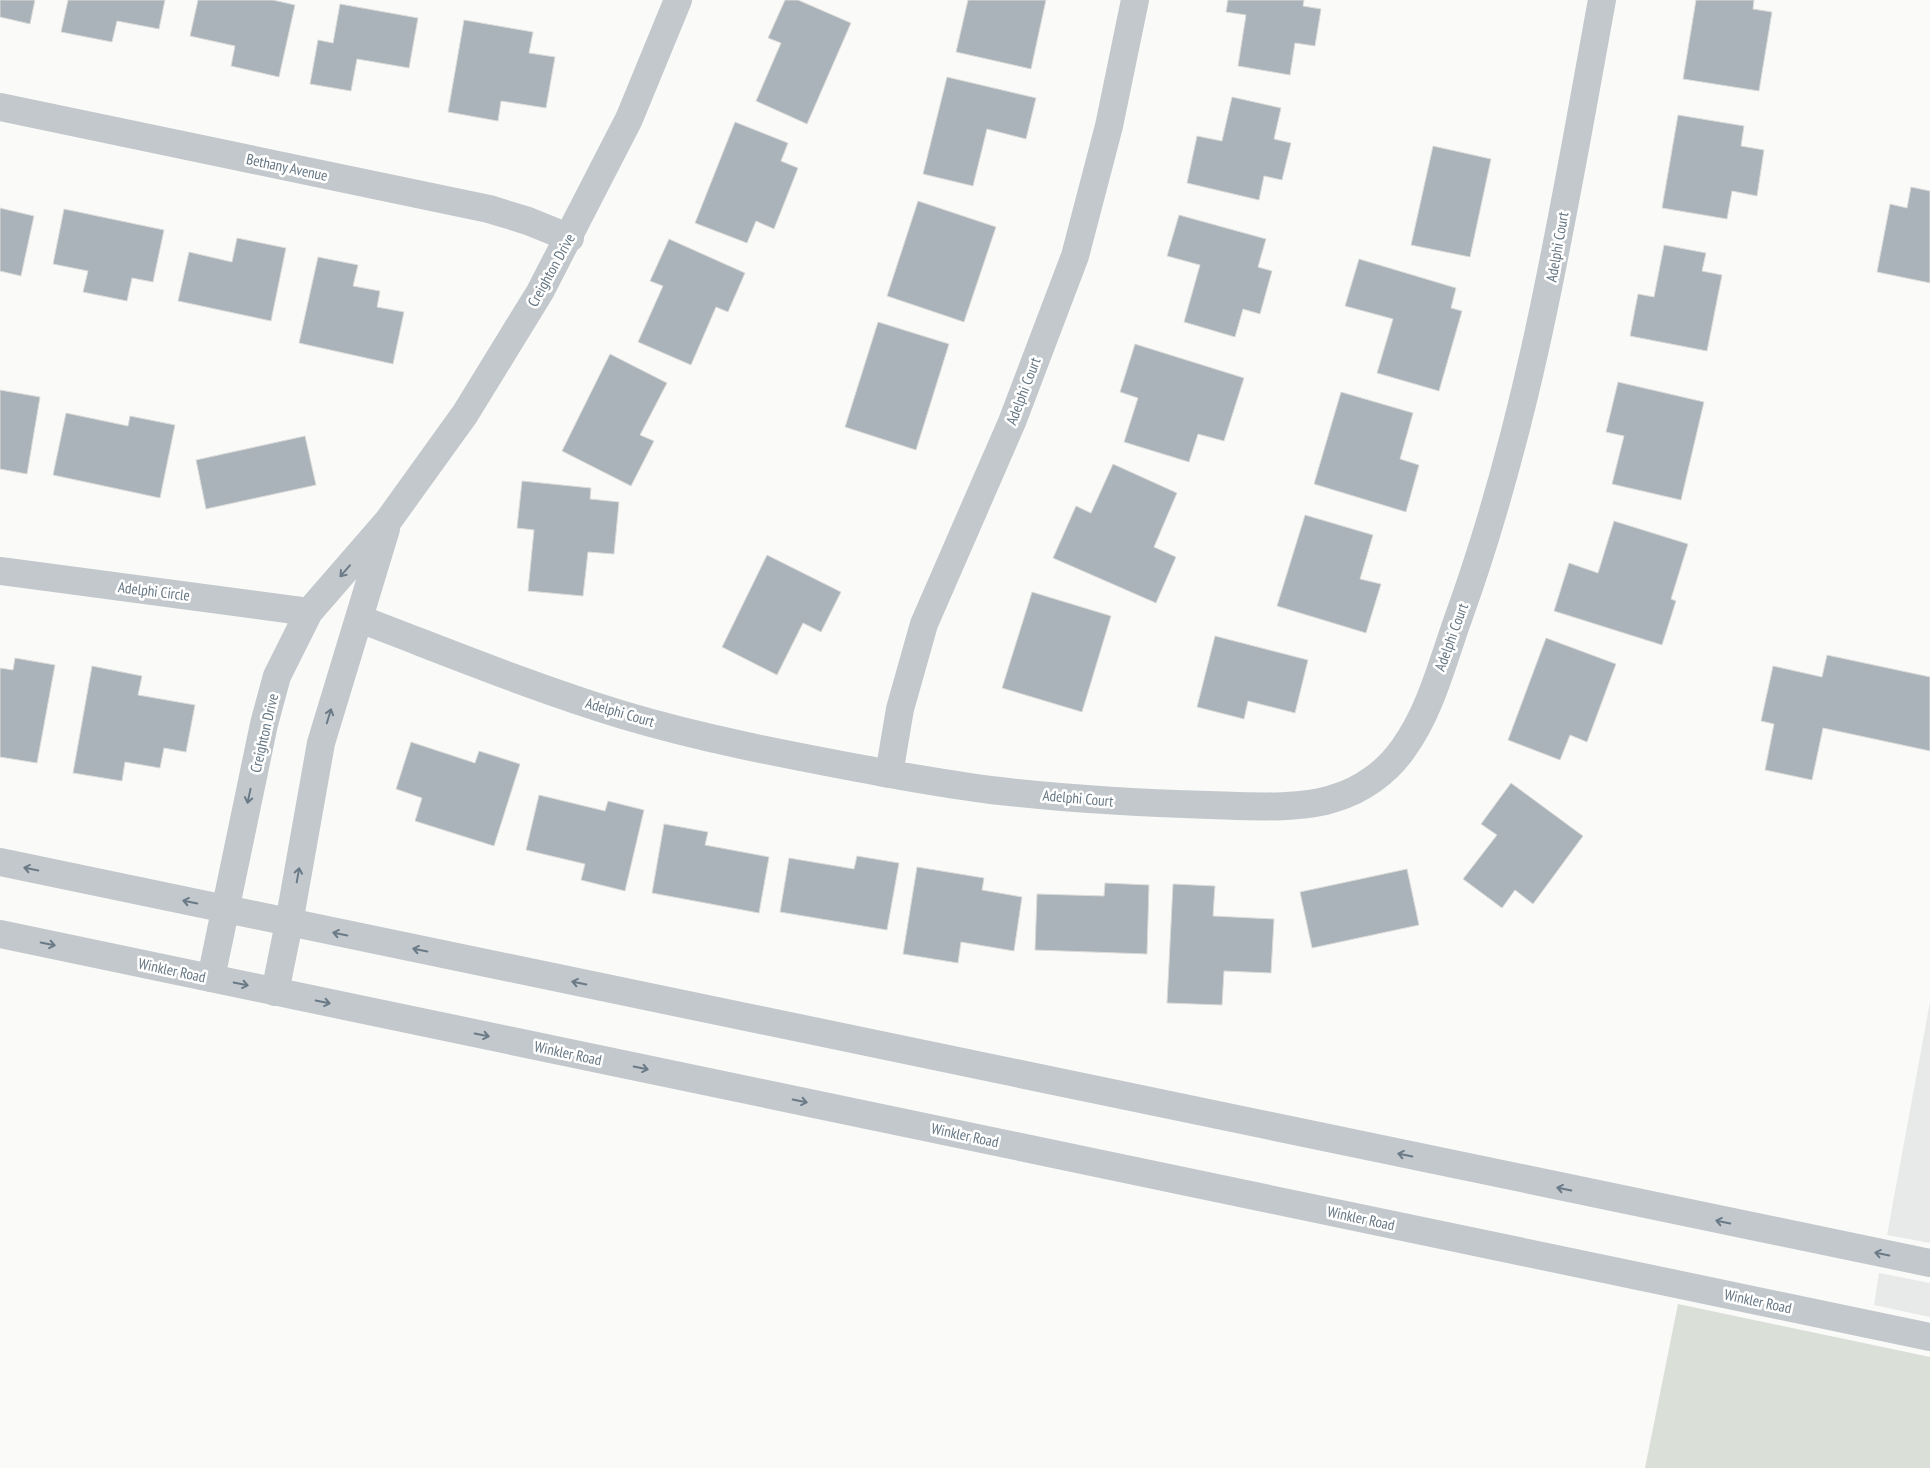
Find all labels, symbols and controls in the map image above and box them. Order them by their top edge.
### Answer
street label: Bethany Avenue [245,149,329,185]
street label: Adelphi Court [1541,210,1573,284]
street label: Creighton Drive [523,230,579,310]
street label: Adelphi Court [1001,355,1045,427]
one-way arrow [339,564,351,577]
street label: Adelphi Circle [117,577,191,605]
street label: Adelphi Court [1430,600,1472,674]
street label: Creighton Drive [246,691,282,775]
street label: Adelphi Court [583,693,657,731]
one-way arrow [325,708,335,724]
street label: Adelphi Court [1042,785,1114,811]
one-way arrow [244,788,253,804]
one-way arrow [24,864,40,873]
one-way arrow [293,868,303,884]
one-way arrow [183,897,199,907]
one-way arrow [332,928,348,938]
one-way arrow [39,939,55,949]
one-way arrow [412,945,428,954]
street label: Winkler Road [137,954,207,986]
one-way arrow [571,978,587,988]
one-way arrow [233,980,249,990]
one-way arrow [314,998,330,1007]
one-way arrow [473,1031,489,1040]
street label: Winkler Road [533,1037,603,1069]
one-way arrow [632,1064,648,1073]
one-way arrow [791,1097,807,1106]
street label: Winkler Road [930,1119,1000,1151]
one-way arrow [1397,1150,1413,1160]
one-way arrow [1556,1183,1572,1193]
street label: Winkler Road [1326,1202,1396,1234]
one-way arrow [1715,1216,1731,1226]
one-way arrow [1875,1248,1891,1258]
street label: Winkler Road [1723,1285,1793,1317]

